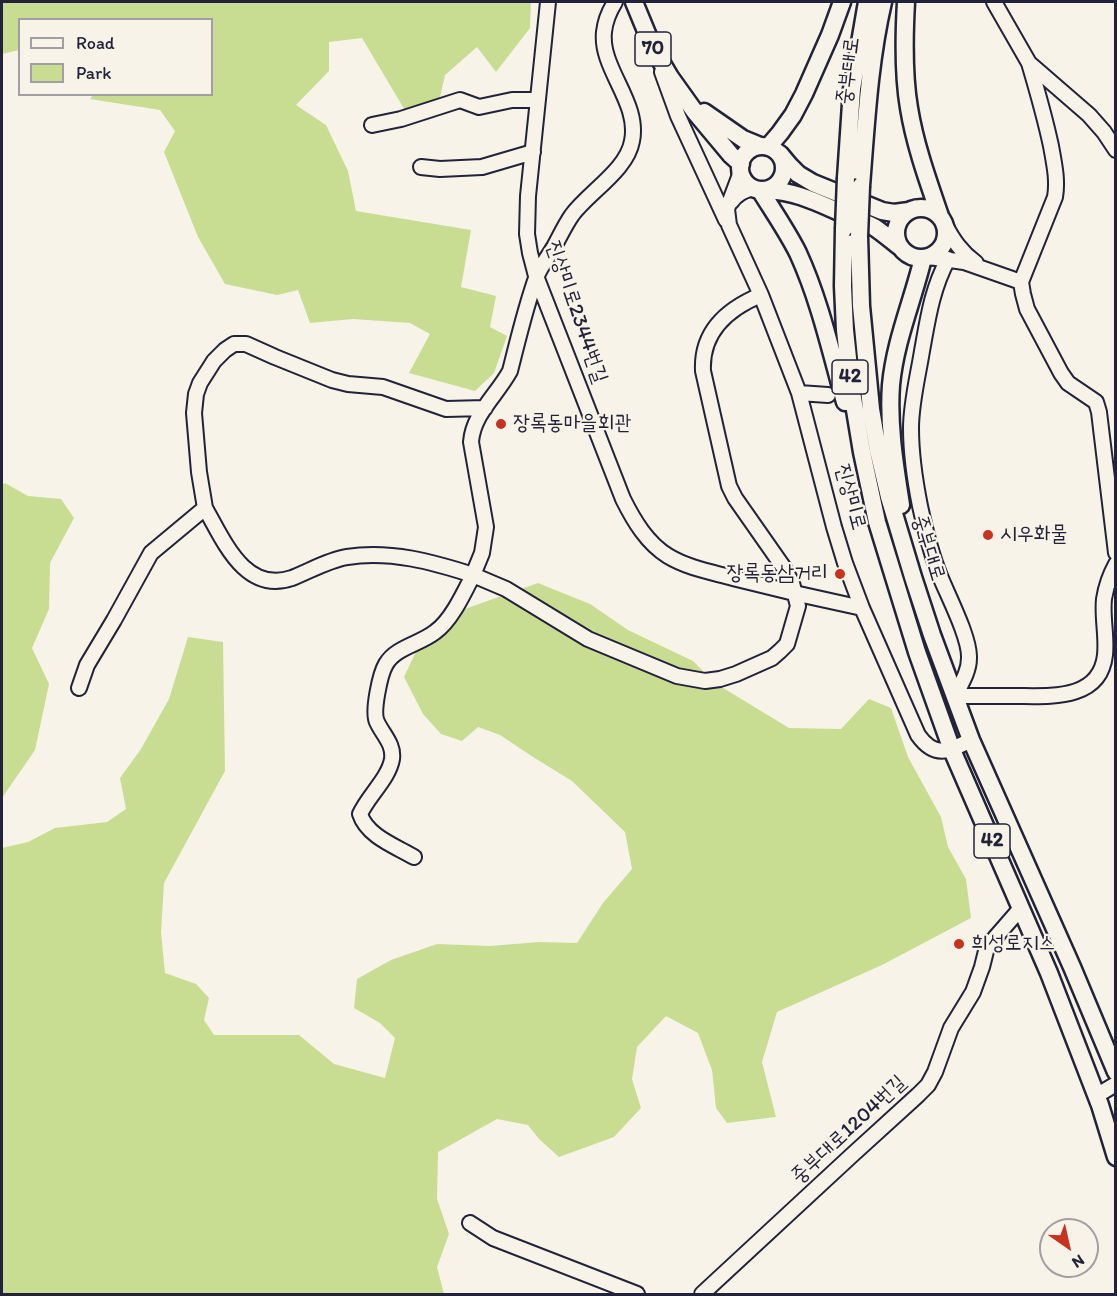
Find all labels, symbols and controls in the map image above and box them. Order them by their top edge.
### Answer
legend [18,18,213,96]
text: Road [76,32,115,54]
road number: 70 [635,32,671,66]
street label: 중부대로 [832,36,866,106]
text: Park [76,62,111,84]
street label: 진상미로2344번길 [540,237,612,387]
road number: 42 [832,360,868,394]
place label: 장록동마을회관 [513,411,631,437]
marker: 장록동마을회관 [494,417,508,431]
street label: 진상미로 [829,461,871,533]
street label: 중부대로 [906,512,950,584]
place label: 시우화물 [1000,522,1068,548]
marker: 시우화물 [981,528,995,542]
place label: 장록동삼거리 [727,561,828,587]
marker: 장록동삼거리 [833,567,847,581]
road number: 42 [974,824,1010,858]
place label: 희성로지스 [971,931,1055,957]
marker: 희성로지스 [952,937,966,951]
street label: 중부대로1204번길 [786,1070,912,1190]
north arrow [1039,1218,1099,1278]
text: N [1068,1251,1088,1273]

